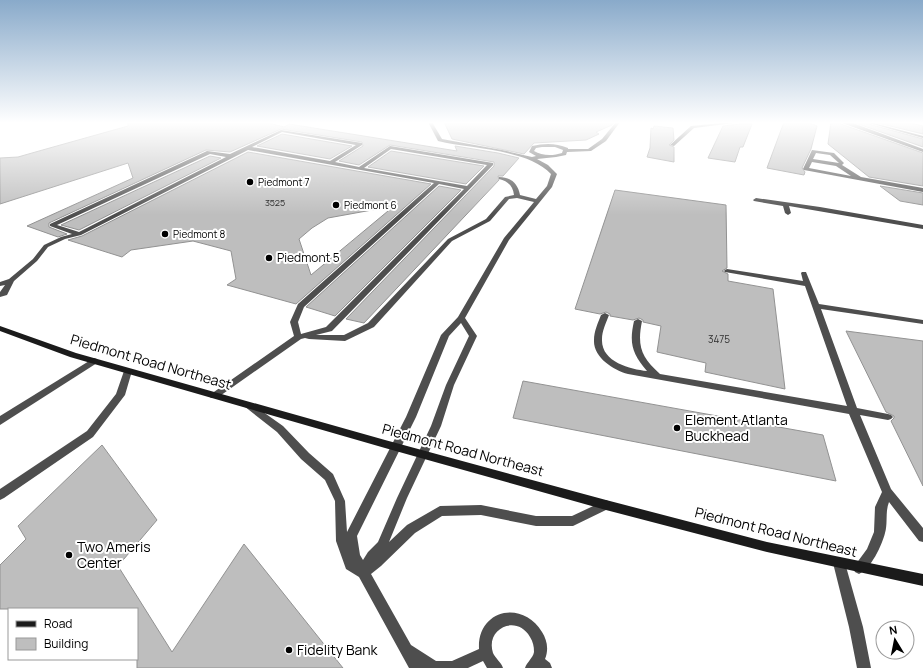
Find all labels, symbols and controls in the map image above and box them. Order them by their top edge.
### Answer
place label: Piedmont 7 [258,175,309,189]
marker: Piedmont 7 [245,177,255,187]
house number: 3525 [265,196,285,209]
place label: Piedmont 6 [344,198,397,212]
marker: Piedmont 6 [331,200,341,210]
place label: Piedmont 8 [173,227,225,241]
marker: Piedmont 8 [160,229,170,239]
place label: Piedmont 5 [277,249,340,266]
marker: Piedmont 5 [264,253,274,263]
street label: Piedmont Road Northeast [68,329,234,394]
house number: 3475 [708,332,730,346]
place label: Element Atlanta Buckhead [685,410,788,445]
street label: Piedmont Road Northeast [380,419,546,480]
marker: Element Atlanta Buckhead [672,423,682,433]
street label: Piedmont Road Northeast [693,502,860,561]
place label: Two Ameris Center [77,537,151,572]
marker: Two Ameris Center [64,550,74,560]
legend [8,608,138,660]
text: Road [44,615,72,632]
north arrow [875,620,915,660]
text: N [888,622,898,638]
text: Building [44,635,88,652]
place label: Fidelity Bank [297,640,379,659]
marker: Fidelity Bank [284,645,294,655]

